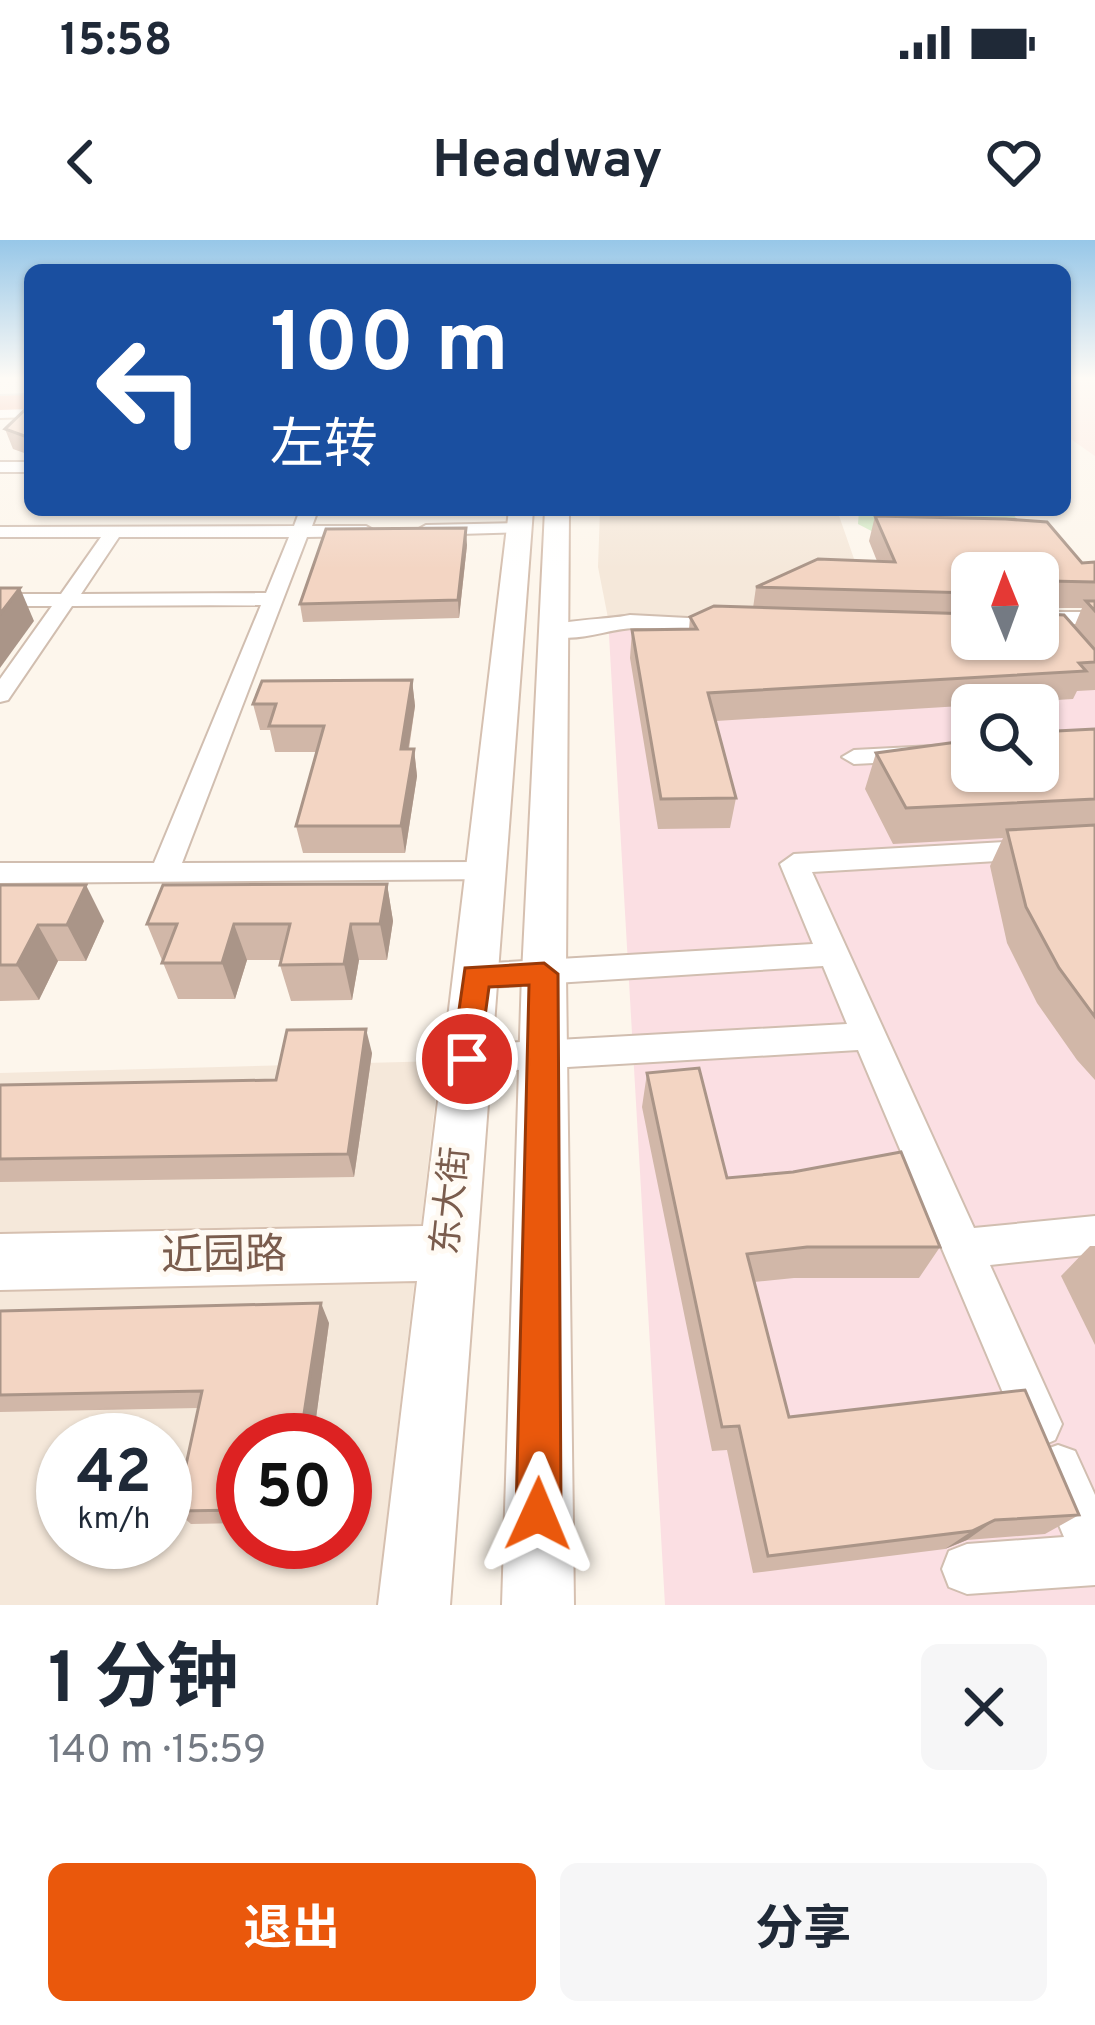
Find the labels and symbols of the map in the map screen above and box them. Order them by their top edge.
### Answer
north arrow [951,552,1059,660]
pin [416,1008,518,1110]
street label: 东大街 [424,1145,482,1257]
street label: 近园路 [161,1230,287,1286]
speed limit sign: 50 [216,1413,372,1569]
position arrow [475,1451,601,1577]

